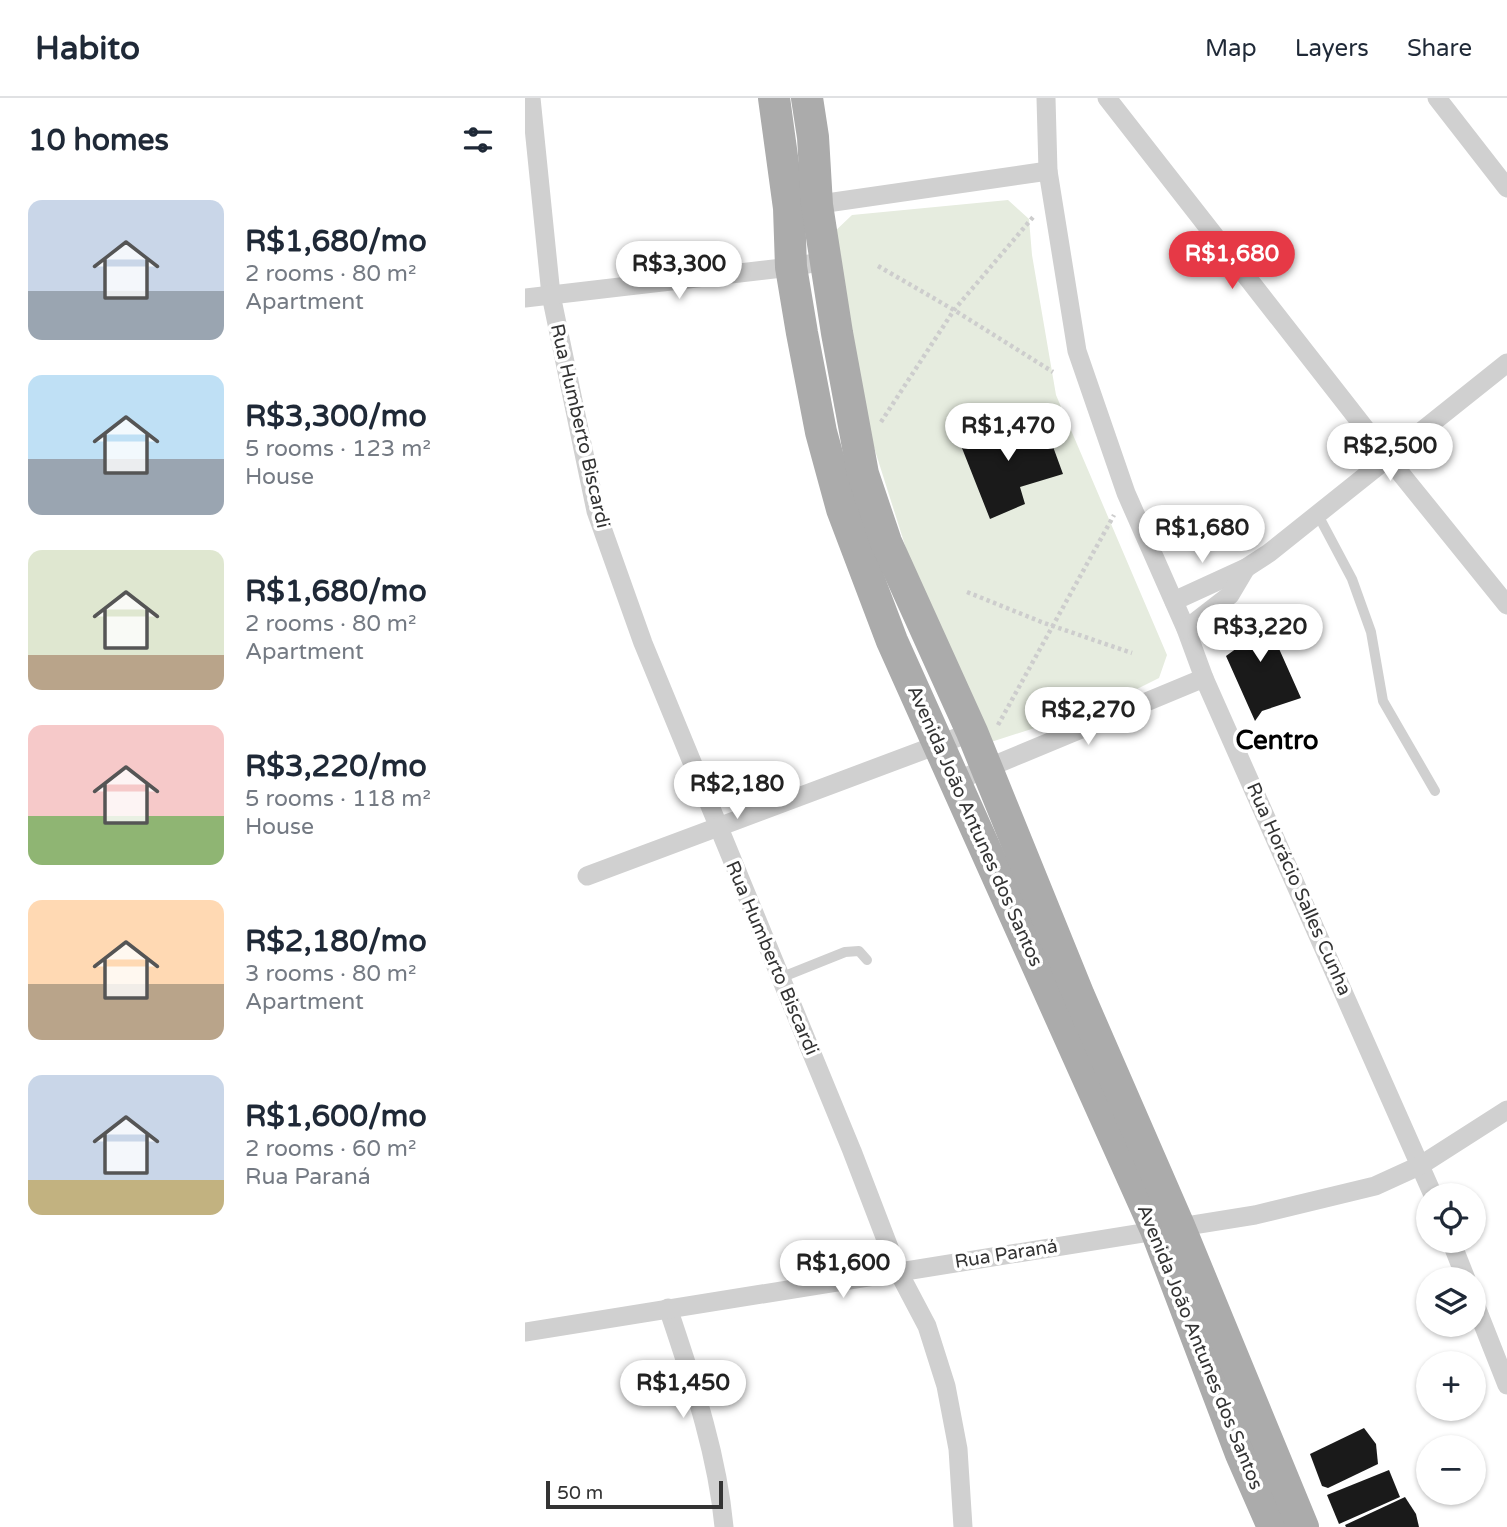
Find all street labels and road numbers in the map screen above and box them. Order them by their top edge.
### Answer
street label: Rua Humberto Biscardi [546,322,614,530]
street label: Avenida João Antunes dos Santos [903,682,1047,970]
street label: Rua Horácio Salles Cunha [1242,779,1356,999]
street label: Rua Humberto Biscardi [721,858,823,1058]
street label: Avenida João Antunes dos Santos [1133,1201,1267,1493]
street label: Rua Paraná [953,1235,1059,1273]

